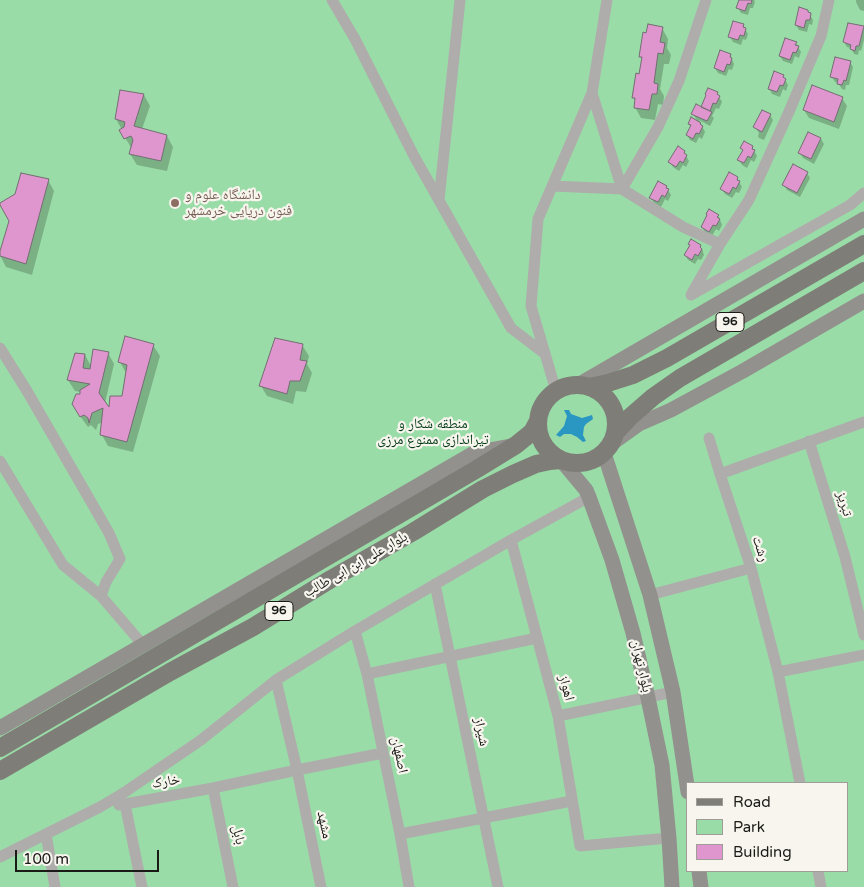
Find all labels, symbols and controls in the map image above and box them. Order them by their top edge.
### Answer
place label: دانشگاه علوم و فنون دریایی خرمشهر [185,187,292,220]
marker: دانشگاه علوم و فنون دریایی خرمشهر [169,197,181,209]
road number: 96 [716,313,744,332]
park label: منطقه شکار و تیراندازی ممنوع مرزی [377,416,489,448]
street label: تبریز [832,490,856,518]
street label: بلوار علی ابن ابی طالب [301,529,411,601]
street label: رشت [748,534,772,564]
road number: 96 [265,602,293,620]
street label: بلوار تهران [627,638,655,694]
street label: اهواز [555,673,577,703]
street label: شیراز [470,716,492,748]
street label: اصفهان [387,735,411,775]
street label: خارک [151,771,181,793]
legend [686,782,849,872]
text: Road [733,793,771,811]
street label: مشهد [313,810,335,840]
text: Park [733,818,765,836]
street label: بابل [228,824,248,846]
scale bar [18,840,161,872]
text: Building [733,843,792,861]
text: 100 m [23,850,69,868]

